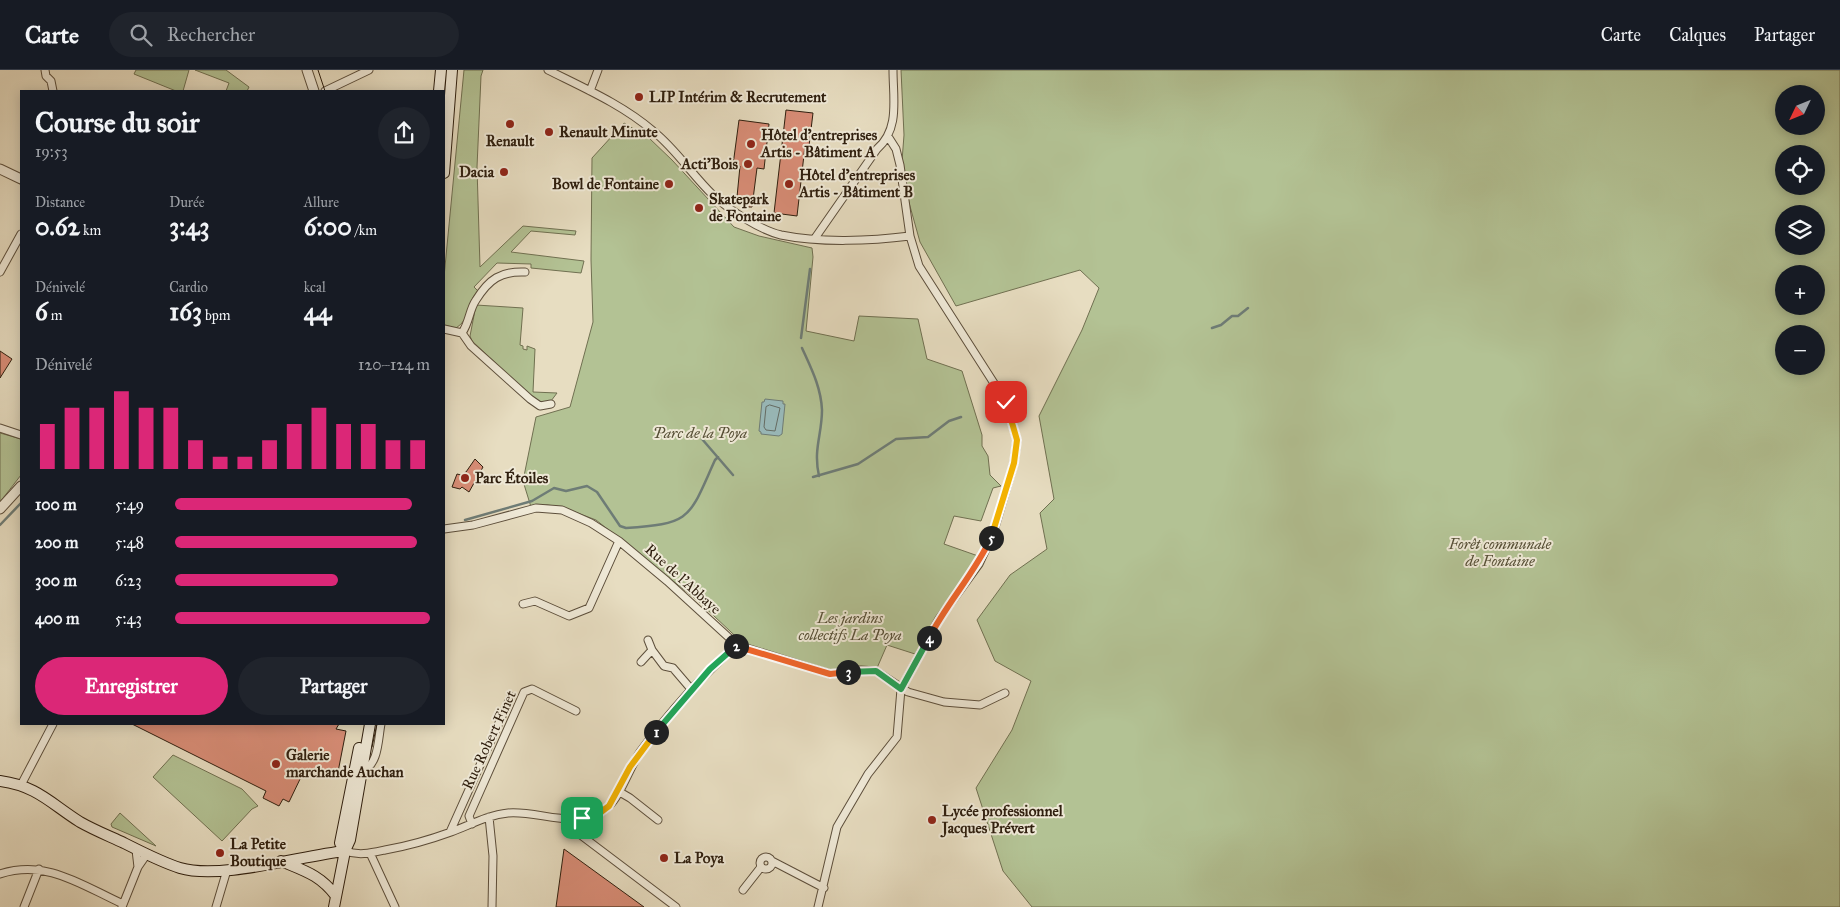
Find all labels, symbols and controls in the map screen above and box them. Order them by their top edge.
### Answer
search box [109,12,459,57]
text: Carte [25,20,79,50]
icon: search [127,21,155,49]
text: Rechercher [167,23,255,46]
text: Carte [1601,24,1641,46]
text: Calques [1669,24,1726,46]
text: Partager [1754,24,1815,46]
north arrow [1775,85,1825,135]
map controls [1775,85,1825,375]
place label: LIP Intérim & Recrutement [649,88,827,106]
marker: LIP Intérim & Recrutement [633,91,645,103]
text: Course du soir [35,105,199,140]
button: share [378,107,430,159]
marker: Renault [504,118,516,130]
place label: Renault Minute [559,123,659,141]
marker: Renault Minute [543,126,555,138]
place label: Hôtel d'entreprises Artis - Bâtiment A [760,126,878,161]
place label: Renault [486,132,535,150]
marker: Hôtel d'entreprises Artis - Bâtiment A [745,138,757,150]
text: 19:53 [35,142,68,161]
button: locate [1775,145,1825,195]
place label: Acti'Bois [680,155,739,173]
marker: Acti'Bois [742,158,754,170]
place label: Dacia [459,163,495,181]
marker: Dacia [498,166,510,178]
place label: Hôtel d'entreprises Artis - Bâtiment B [798,166,916,201]
place label: Bowl de Fontaine [552,175,660,193]
marker: Bowl de Fontaine [663,178,675,190]
marker: Hôtel d'entreprises Artis - Bâtiment B [783,178,795,190]
place label: Skatepark de Fontaine [709,190,782,225]
text: Distance [35,194,85,211]
text: Durée [169,194,205,211]
text: Allure [304,194,339,211]
marker: Skatepark de Fontaine [693,202,705,214]
button: layers [1775,205,1825,255]
text: 0.62 [35,211,80,242]
text: 3:43 [169,211,210,242]
text: 6:00 [304,211,352,242]
text: km [80,222,101,239]
text: /km [352,222,377,239]
button: + [1775,265,1825,315]
text: Dénivelé [35,279,85,296]
text: Cardio [169,279,208,296]
text: kcal [304,279,326,296]
text: 6 [35,296,48,327]
text: 163 [169,296,202,327]
text: 44 [304,296,332,327]
text: m [48,307,63,324]
text: bpm [202,307,230,324]
button: − [1775,325,1825,375]
text: Dénivelé [35,355,92,374]
text: 120–124 m [358,355,430,374]
pin [985,381,1027,423]
icon: check [992,388,1020,416]
park label: Parc de la Poya [653,424,747,442]
place label: Parc Étoiles [475,468,549,487]
marker: Parc Étoiles [459,472,471,484]
text: 100 m [35,495,77,514]
text: 5:49 [115,495,144,514]
pin: 5 [978,526,1004,550]
text: 5 [988,530,995,547]
text: 200 m [35,533,78,552]
text: 5:48 [115,533,144,552]
park label: Forêt communale de Fontaine [1448,535,1552,570]
street label: Rue de l'Abbaye [641,540,725,618]
text: 300 m [35,571,77,590]
text: 6:23 [115,571,142,590]
text: 400 m [35,609,79,628]
text: 5:43 [115,609,142,628]
park label: Les jardins collectifs La Poya [798,609,902,644]
pin: 4 [916,626,942,650]
text: 4 [926,630,933,647]
pin: 2 [724,634,748,658]
text: 2 [733,638,740,655]
button: Enregistrer [35,657,228,715]
button: Partager [238,657,430,715]
pin: 3 [836,660,860,684]
text: 3 [846,664,851,681]
street label: Rue Robert Finet [458,687,520,792]
pin: 1 [644,720,668,744]
text: 1 [654,724,659,741]
place label: Galerie marchande Auchan [285,746,405,781]
marker: Galerie marchande Auchan [270,758,282,770]
pin [561,797,603,839]
place label: Lycée professionnel Jacques Prévert [940,802,1064,838]
icon: arrive [568,804,596,832]
marker: Lycée professionnel Jacques Prévert [926,814,938,826]
place label: La Petite Boutique [230,835,287,871]
marker: La Petite Boutique [214,847,226,859]
place label: La Poya [674,849,724,868]
marker: La Poya [658,852,670,864]

